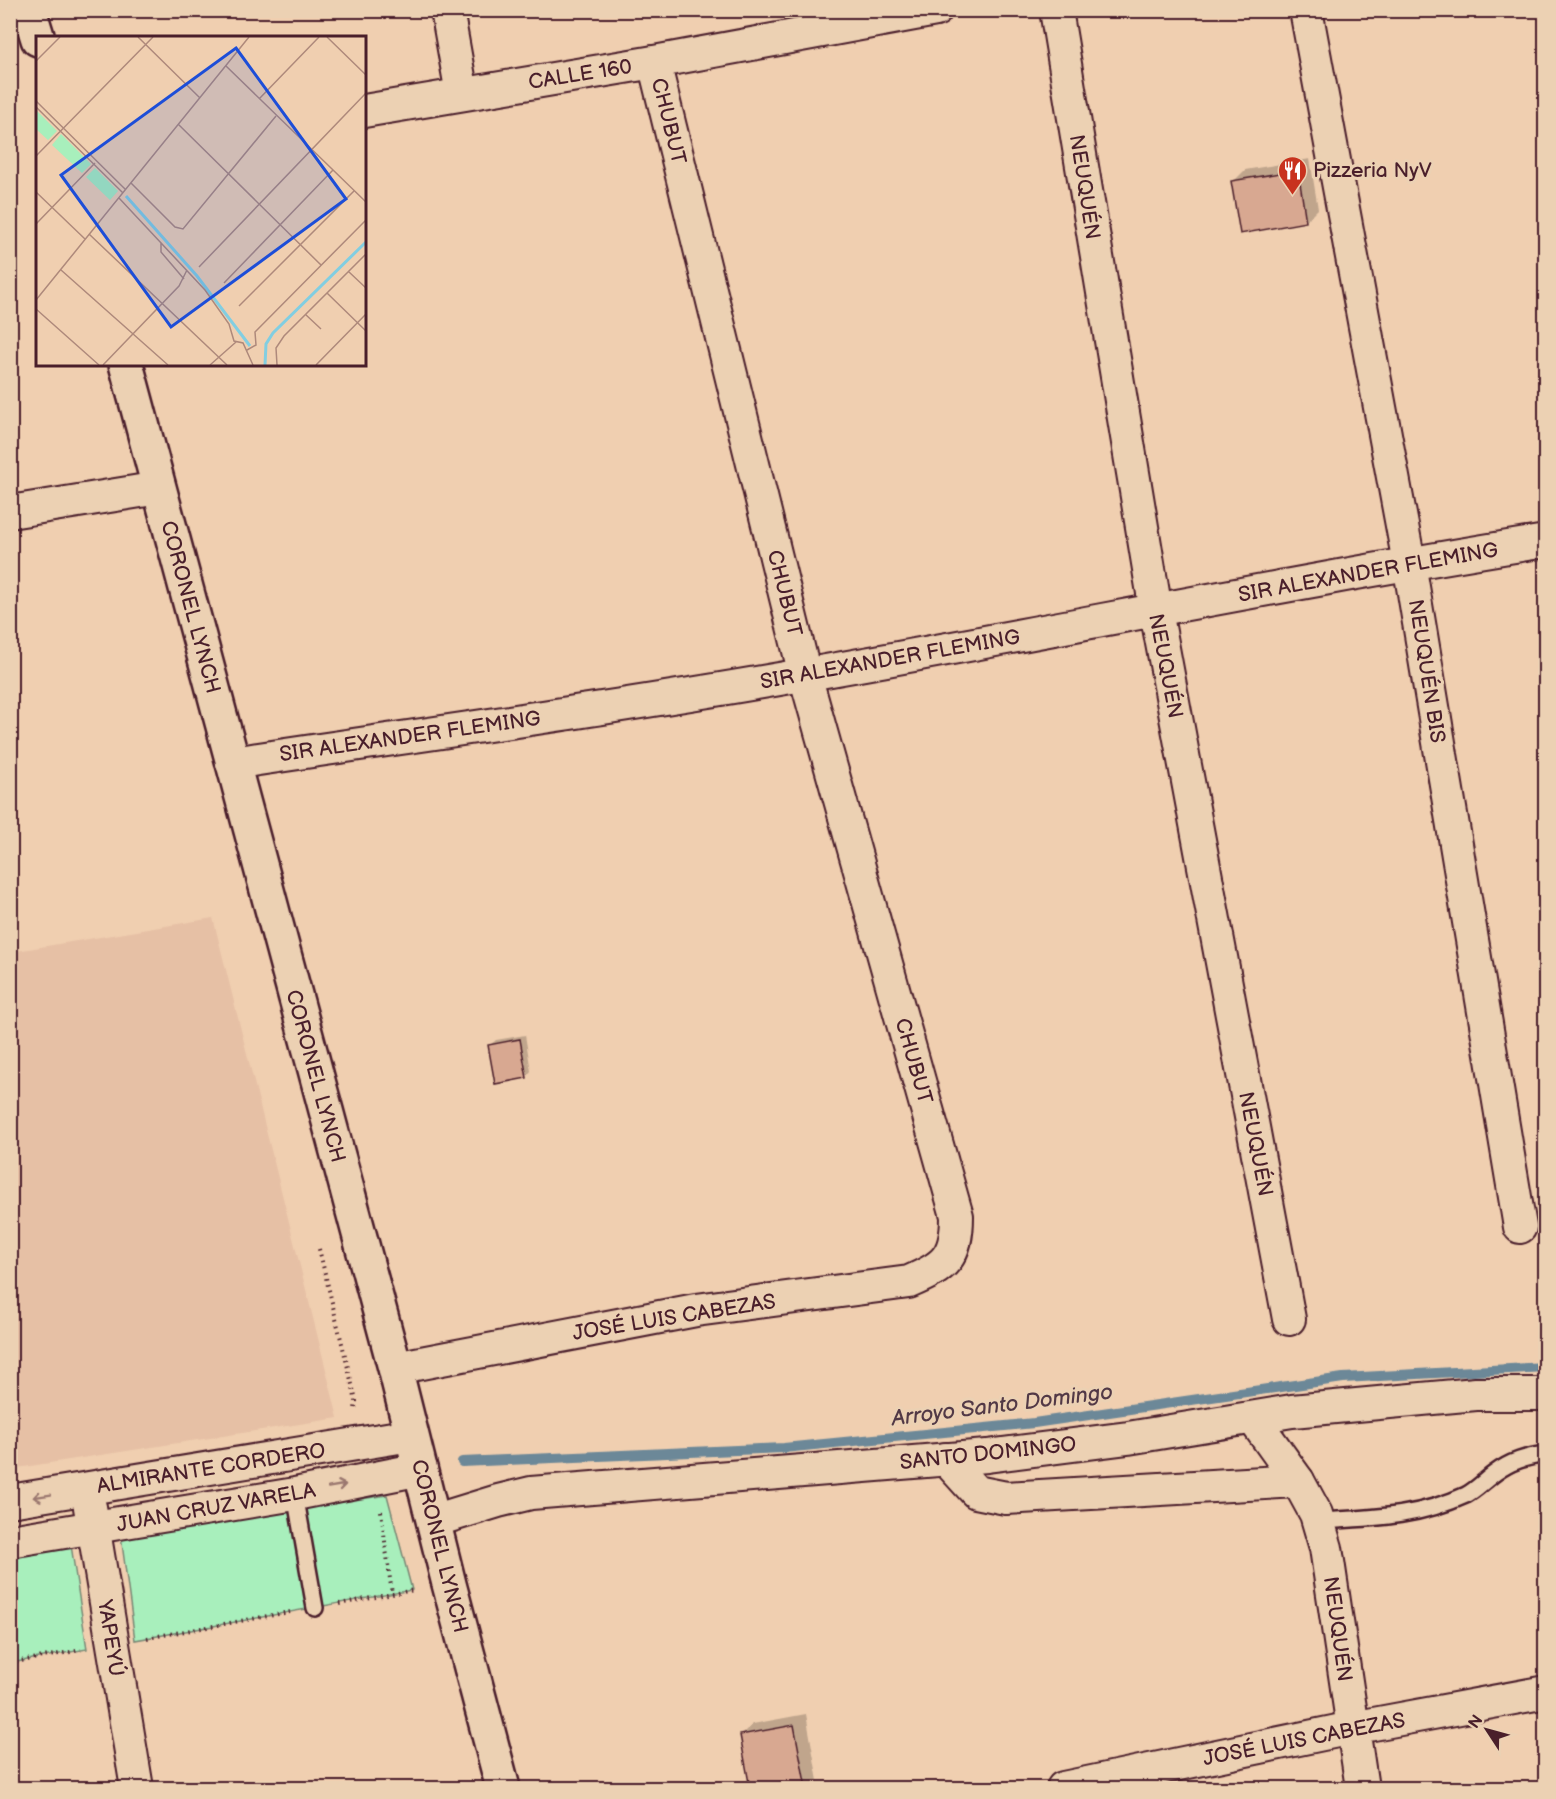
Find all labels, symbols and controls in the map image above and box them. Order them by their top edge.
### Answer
inset map [36,36,366,366]
street label: CALLE 160 [526,54,634,95]
street label: CHUBUT [646,75,691,167]
street label: NEUQUÉN [1064,133,1105,241]
restaurant icon: Pizzeria NyV [1276,154,1308,196]
place label: Pizzeria NyV [1313,158,1432,183]
street label: CORONEL LYNCH [155,518,226,696]
street label: SIR ALEXANDER FLEMING [1236,537,1500,608]
street label: CHUBUT [762,547,807,639]
street label: NEUQUÉN BIS [1403,597,1450,745]
street label: NEUQUÉN [1143,612,1188,720]
street label: SIR ALEXANDER FLEMING [758,624,1022,695]
street label: SIR ALEXANDER FLEMING [278,706,542,767]
street label: CORONEL LYNCH [280,987,351,1165]
street label: CHUBUT [889,1015,938,1107]
street label: NEUQUÉN [1233,1090,1278,1198]
street label: JOSÉ LUIS CABEZAS [571,1289,778,1346]
water label: Arroyo Santo Domingo [889,1379,1114,1433]
street label: SANTO DOMINGO [898,1432,1078,1475]
street label: ALMIRANTE CORDERO [95,1438,327,1499]
street label: CORONEL LYNCH [406,1457,473,1635]
street label: JUAN CRUZ VARELA [115,1478,318,1537]
one-way arrow [327,1480,347,1491]
one-way arrow [33,1490,53,1501]
street label: NEUQUÉN [1318,1575,1357,1683]
street label: YAPEYÚ [92,1597,129,1678]
north arrow [1457,1700,1517,1760]
street label: JOSÉ LUIS CABEZAS [1201,1708,1407,1771]
text: N [1465,1712,1487,1733]

